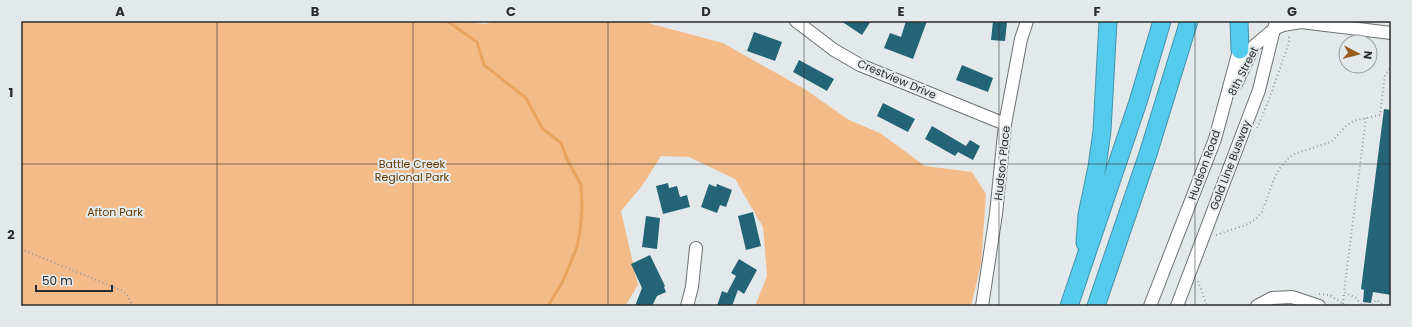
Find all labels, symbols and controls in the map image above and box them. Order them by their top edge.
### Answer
text: A [115,2,125,21]
text: B [311,2,320,21]
text: C [506,2,516,21]
text: D [701,2,711,21]
text: E [897,2,905,21]
text: F [1093,2,1101,21]
text: G [1287,2,1297,21]
north arrow [1338,34,1378,74]
street label: 8th Street [1224,44,1262,98]
text: N [1359,50,1376,60]
street label: Crestview Drive [855,55,939,103]
text: 1 [9,83,13,102]
street label: Gold Line Busway [1205,117,1255,212]
street label: Hudson Place [990,125,1014,201]
street label: Hudson Road [1184,128,1224,202]
park label: Battle Creek Regional Park [375,156,450,185]
park label: Afton Park [87,204,143,220]
text: 2 [7,225,15,244]
scale bar [36,267,112,293]
text: 50 m [42,272,73,289]

